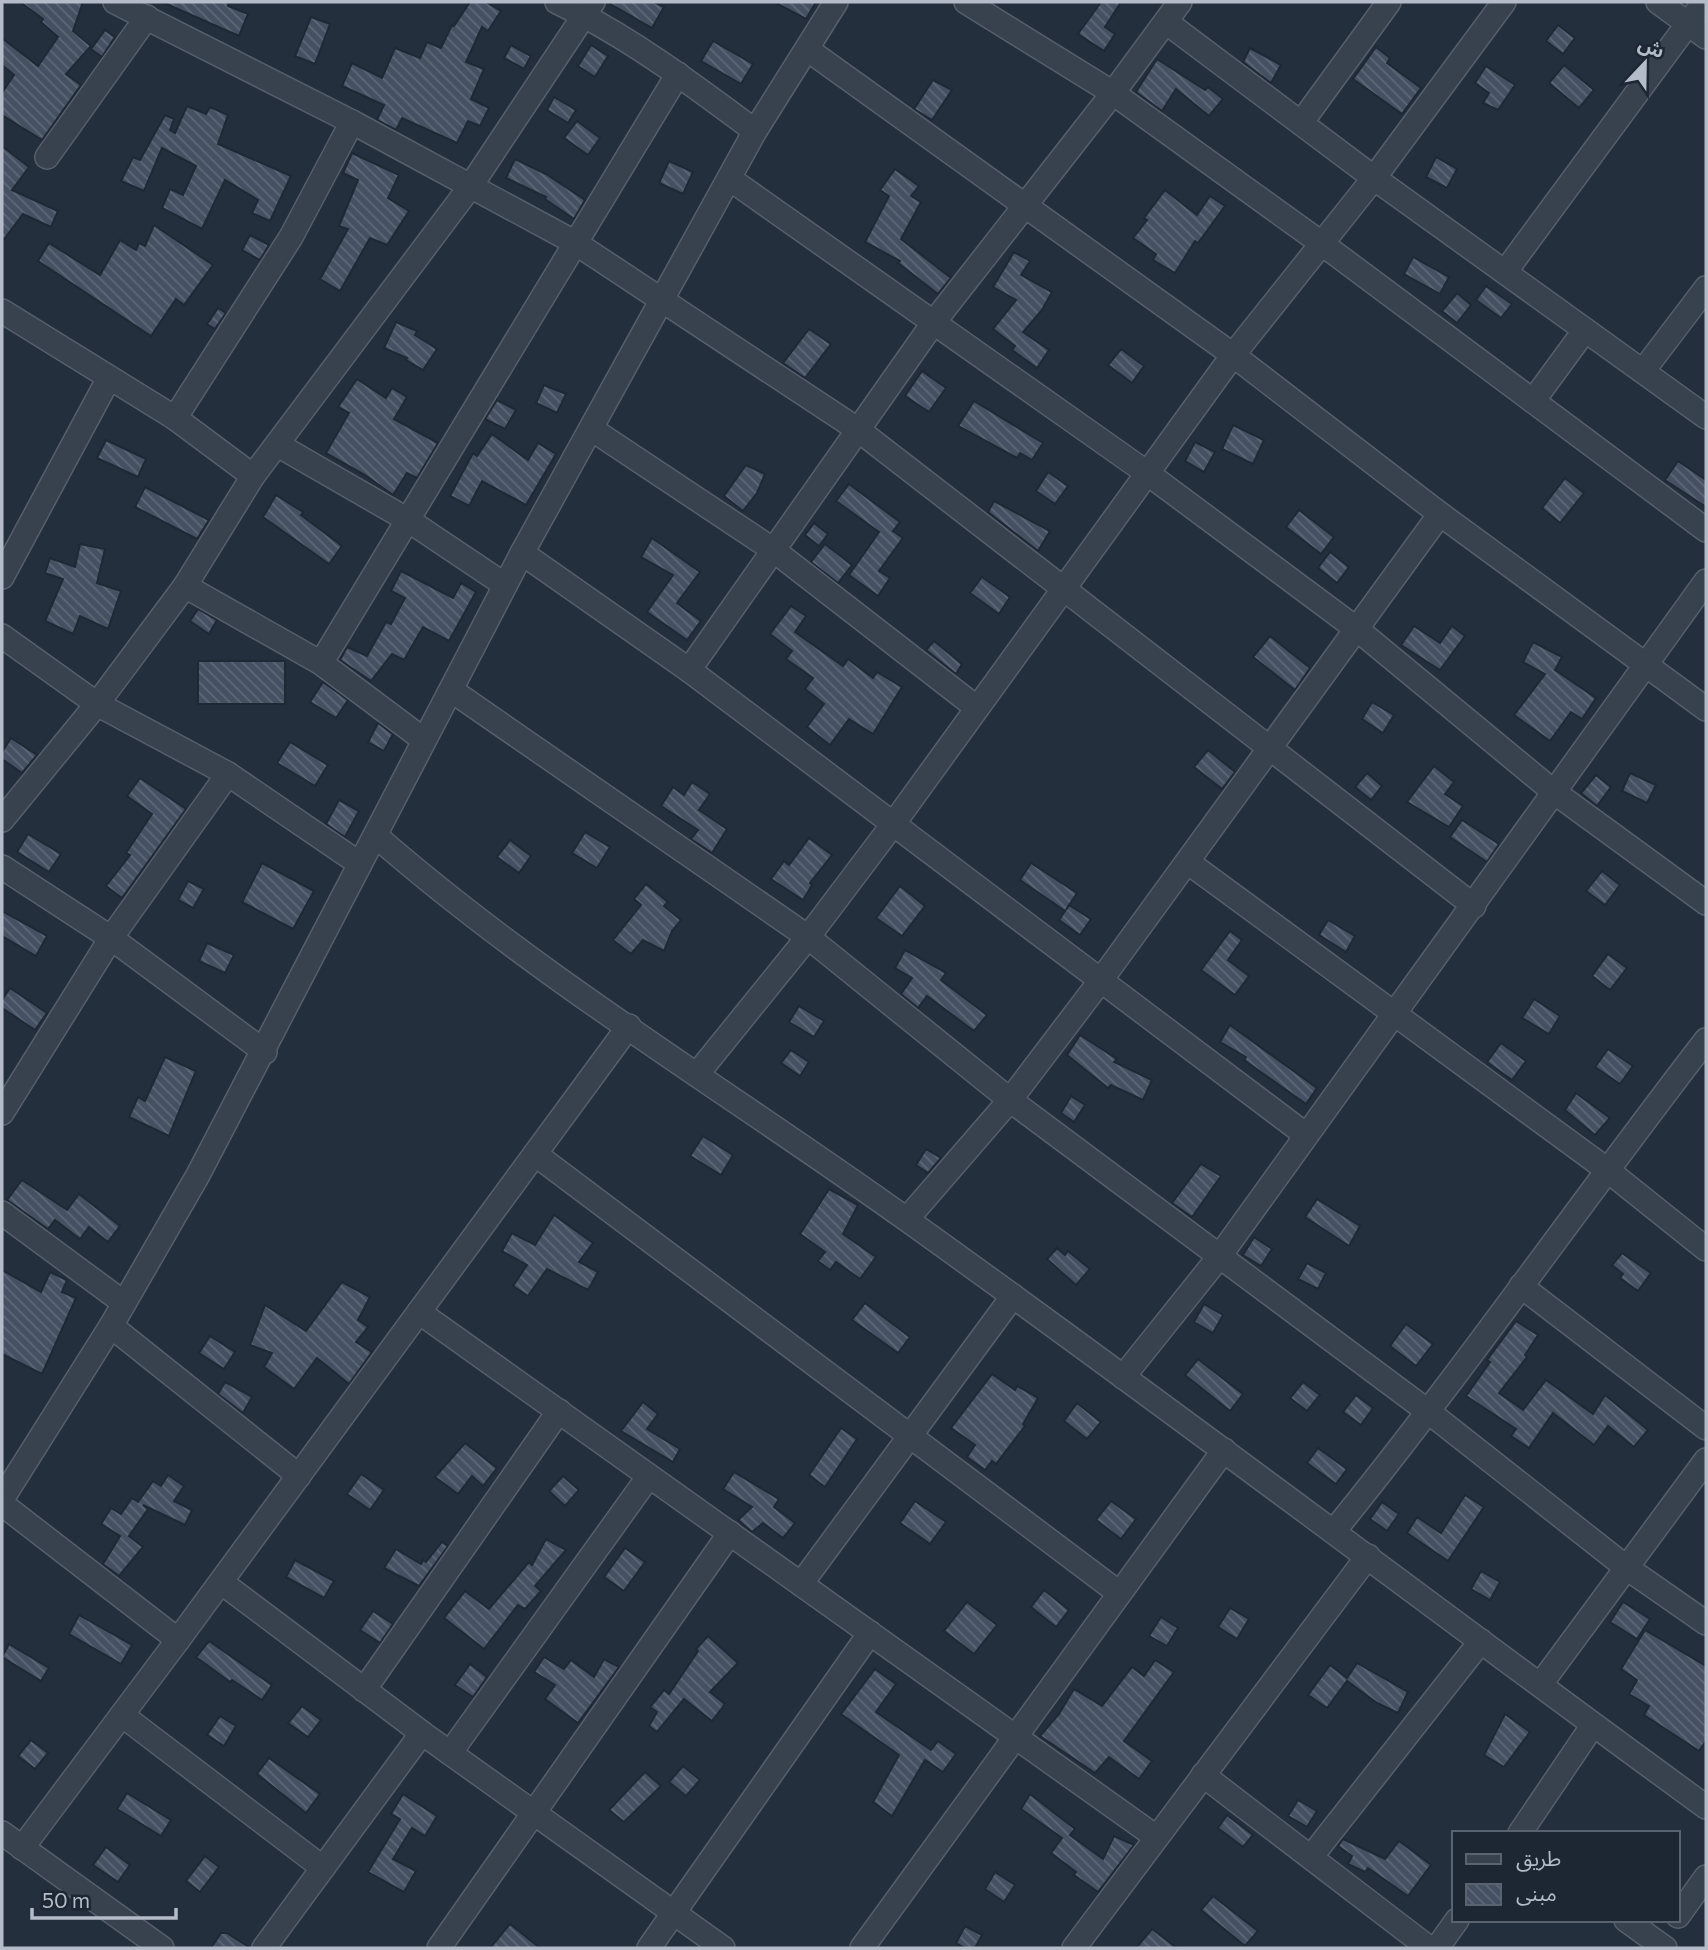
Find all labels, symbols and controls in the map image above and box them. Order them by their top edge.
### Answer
north arrow [1610,28,1680,98]
text: ش [1635,31,1668,62]
legend [1452,1831,1680,1922]
text: طريق [1516,1845,1561,1872]
scale bar [32,1876,175,1920]
text: مبنى [1516,1880,1557,1906]
text: 50 m [42,1887,90,1912]

